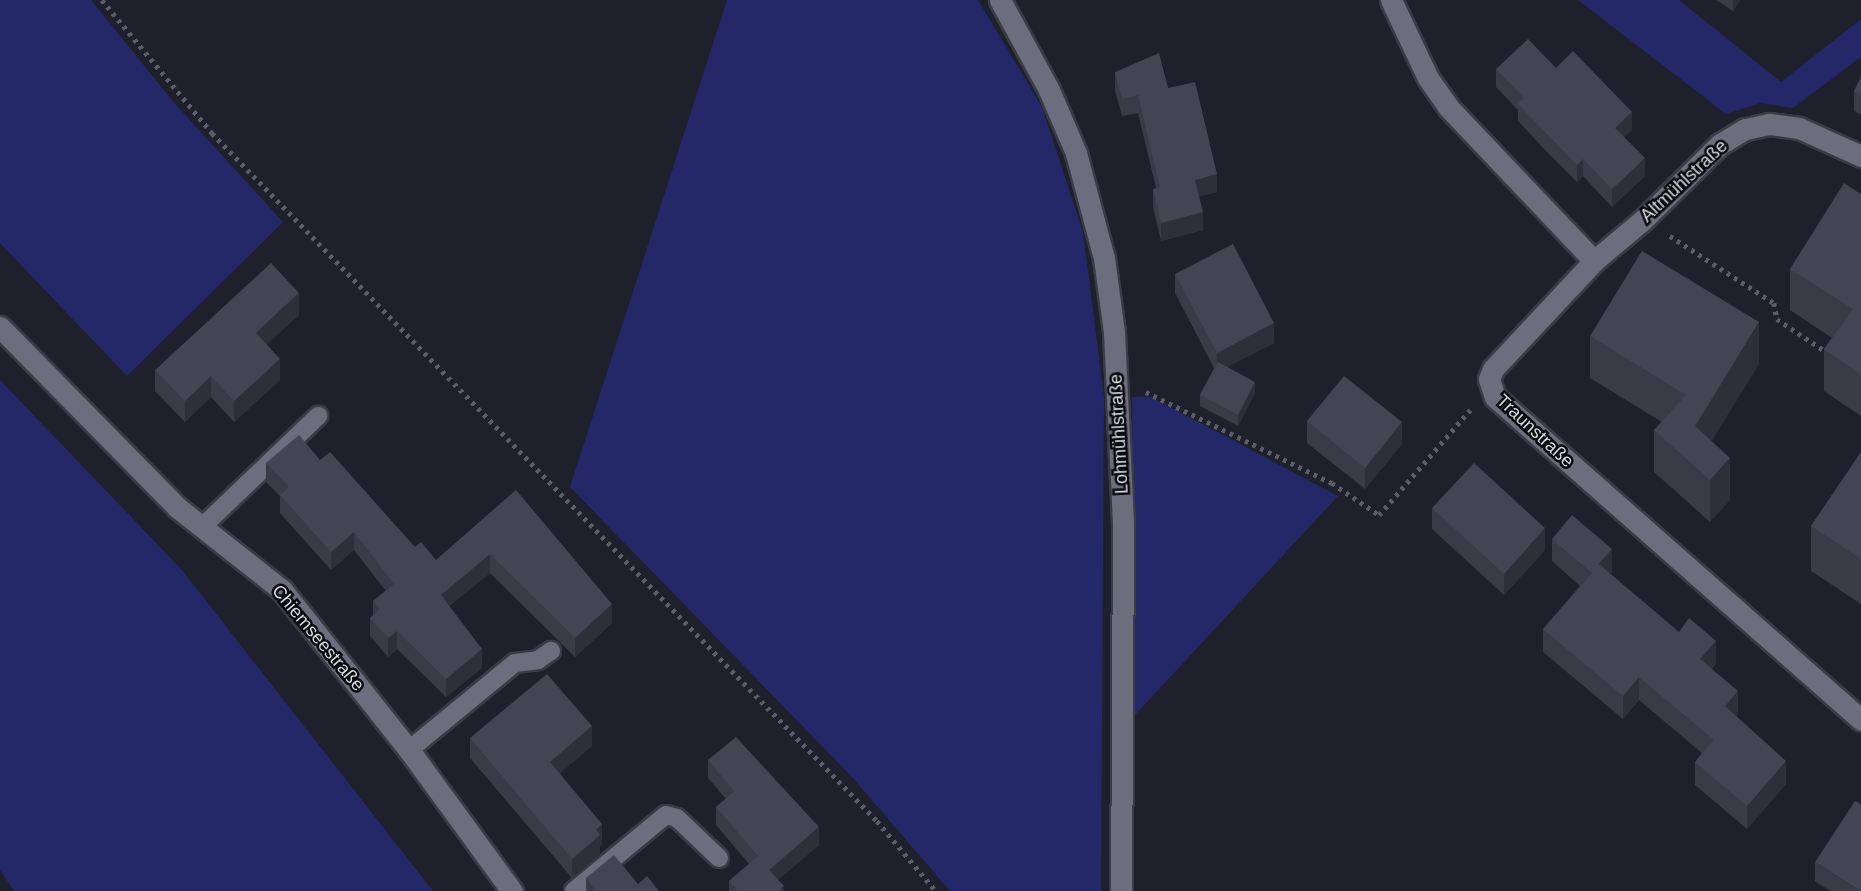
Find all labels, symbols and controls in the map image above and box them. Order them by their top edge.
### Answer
street label: Altmühlstraße [1636,135,1732,227]
street label: Lohmühlstraße [1105,373,1133,495]
street label: Traunstraße [1492,390,1578,472]
street label: Chiemseestraße [267,580,369,696]

